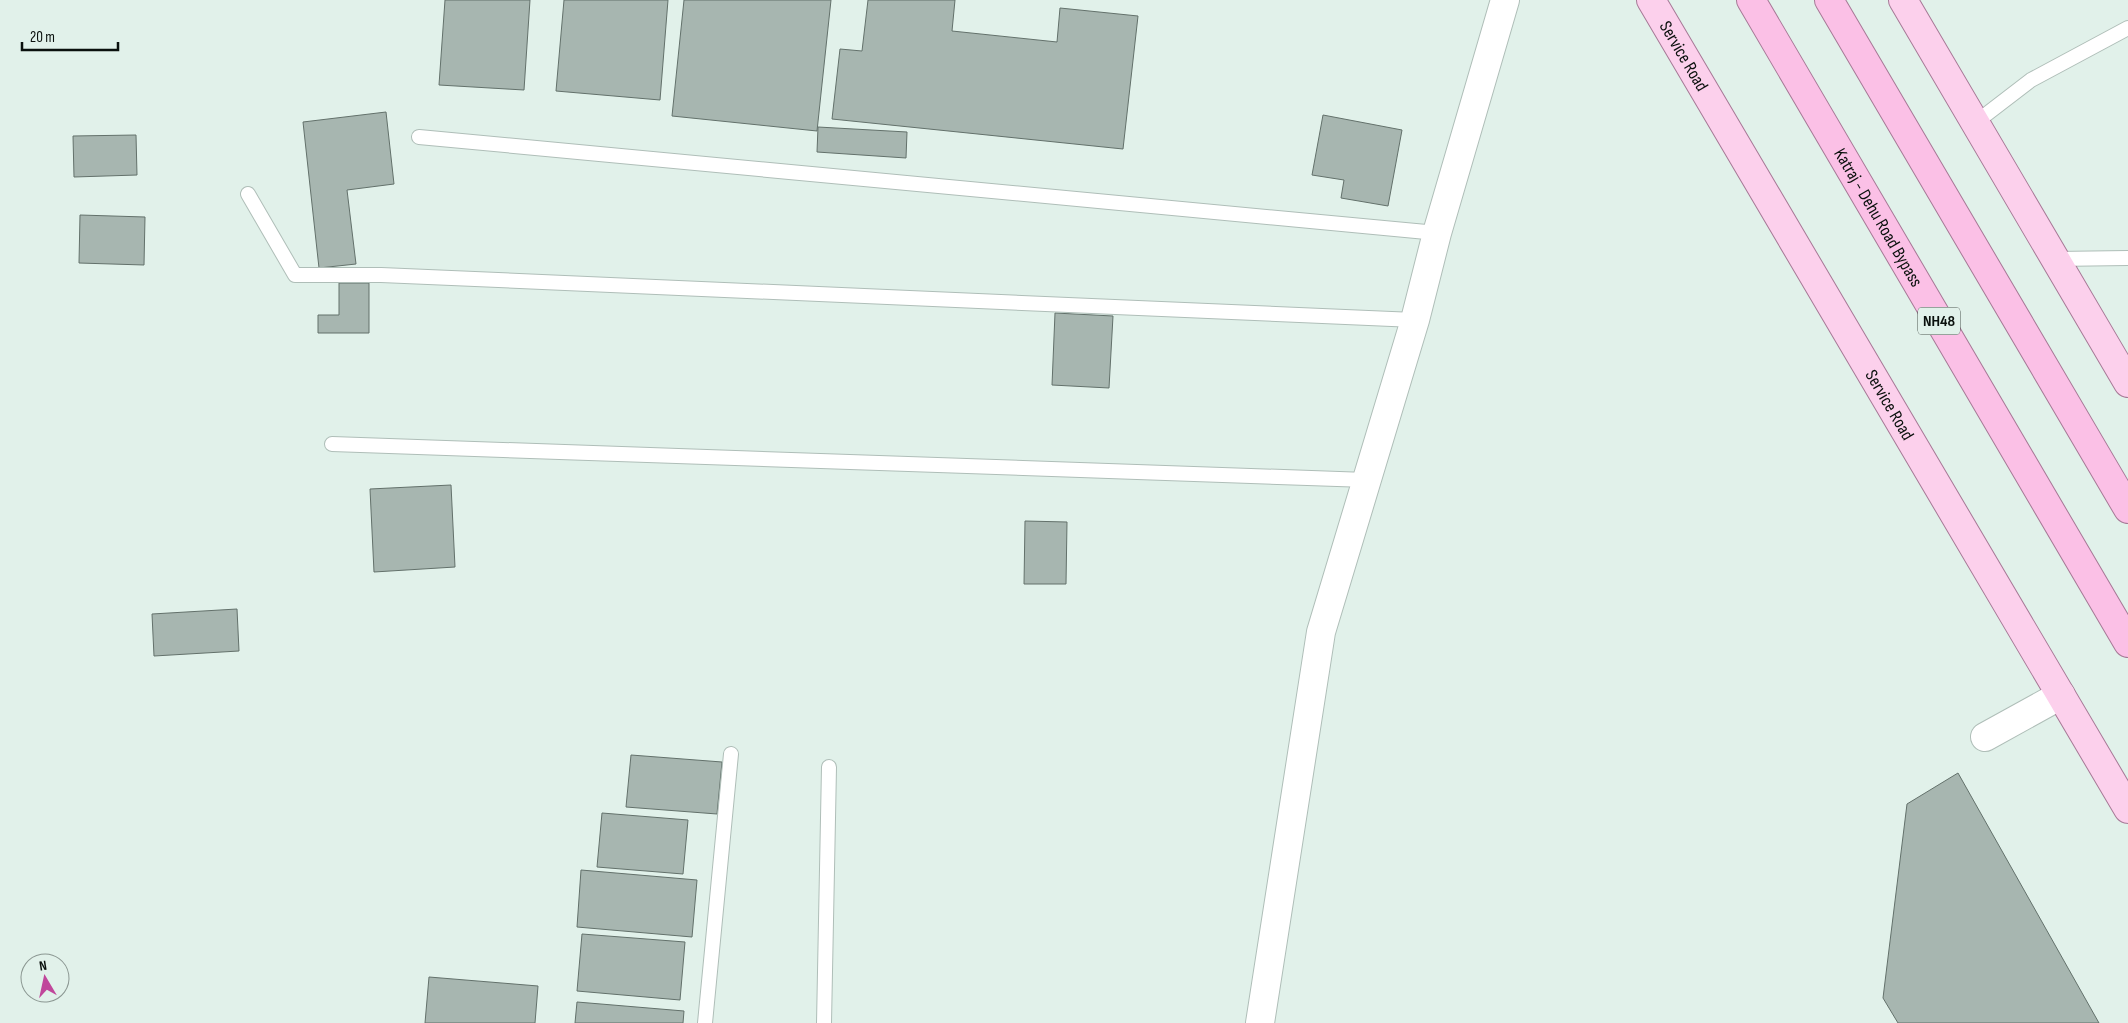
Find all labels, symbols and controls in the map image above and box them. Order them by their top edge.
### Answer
street label: Service Road [1655,17,1713,95]
scale bar [22,20,119,52]
text: 20 m [30,28,55,47]
street label: Katraj - Dehu Road Bypass [1830,144,1927,290]
road number: NH48 [1918,308,1960,334]
street label: Service Road [1861,366,1919,444]
north arrow [20,953,70,1003]
text: N [38,957,48,975]

